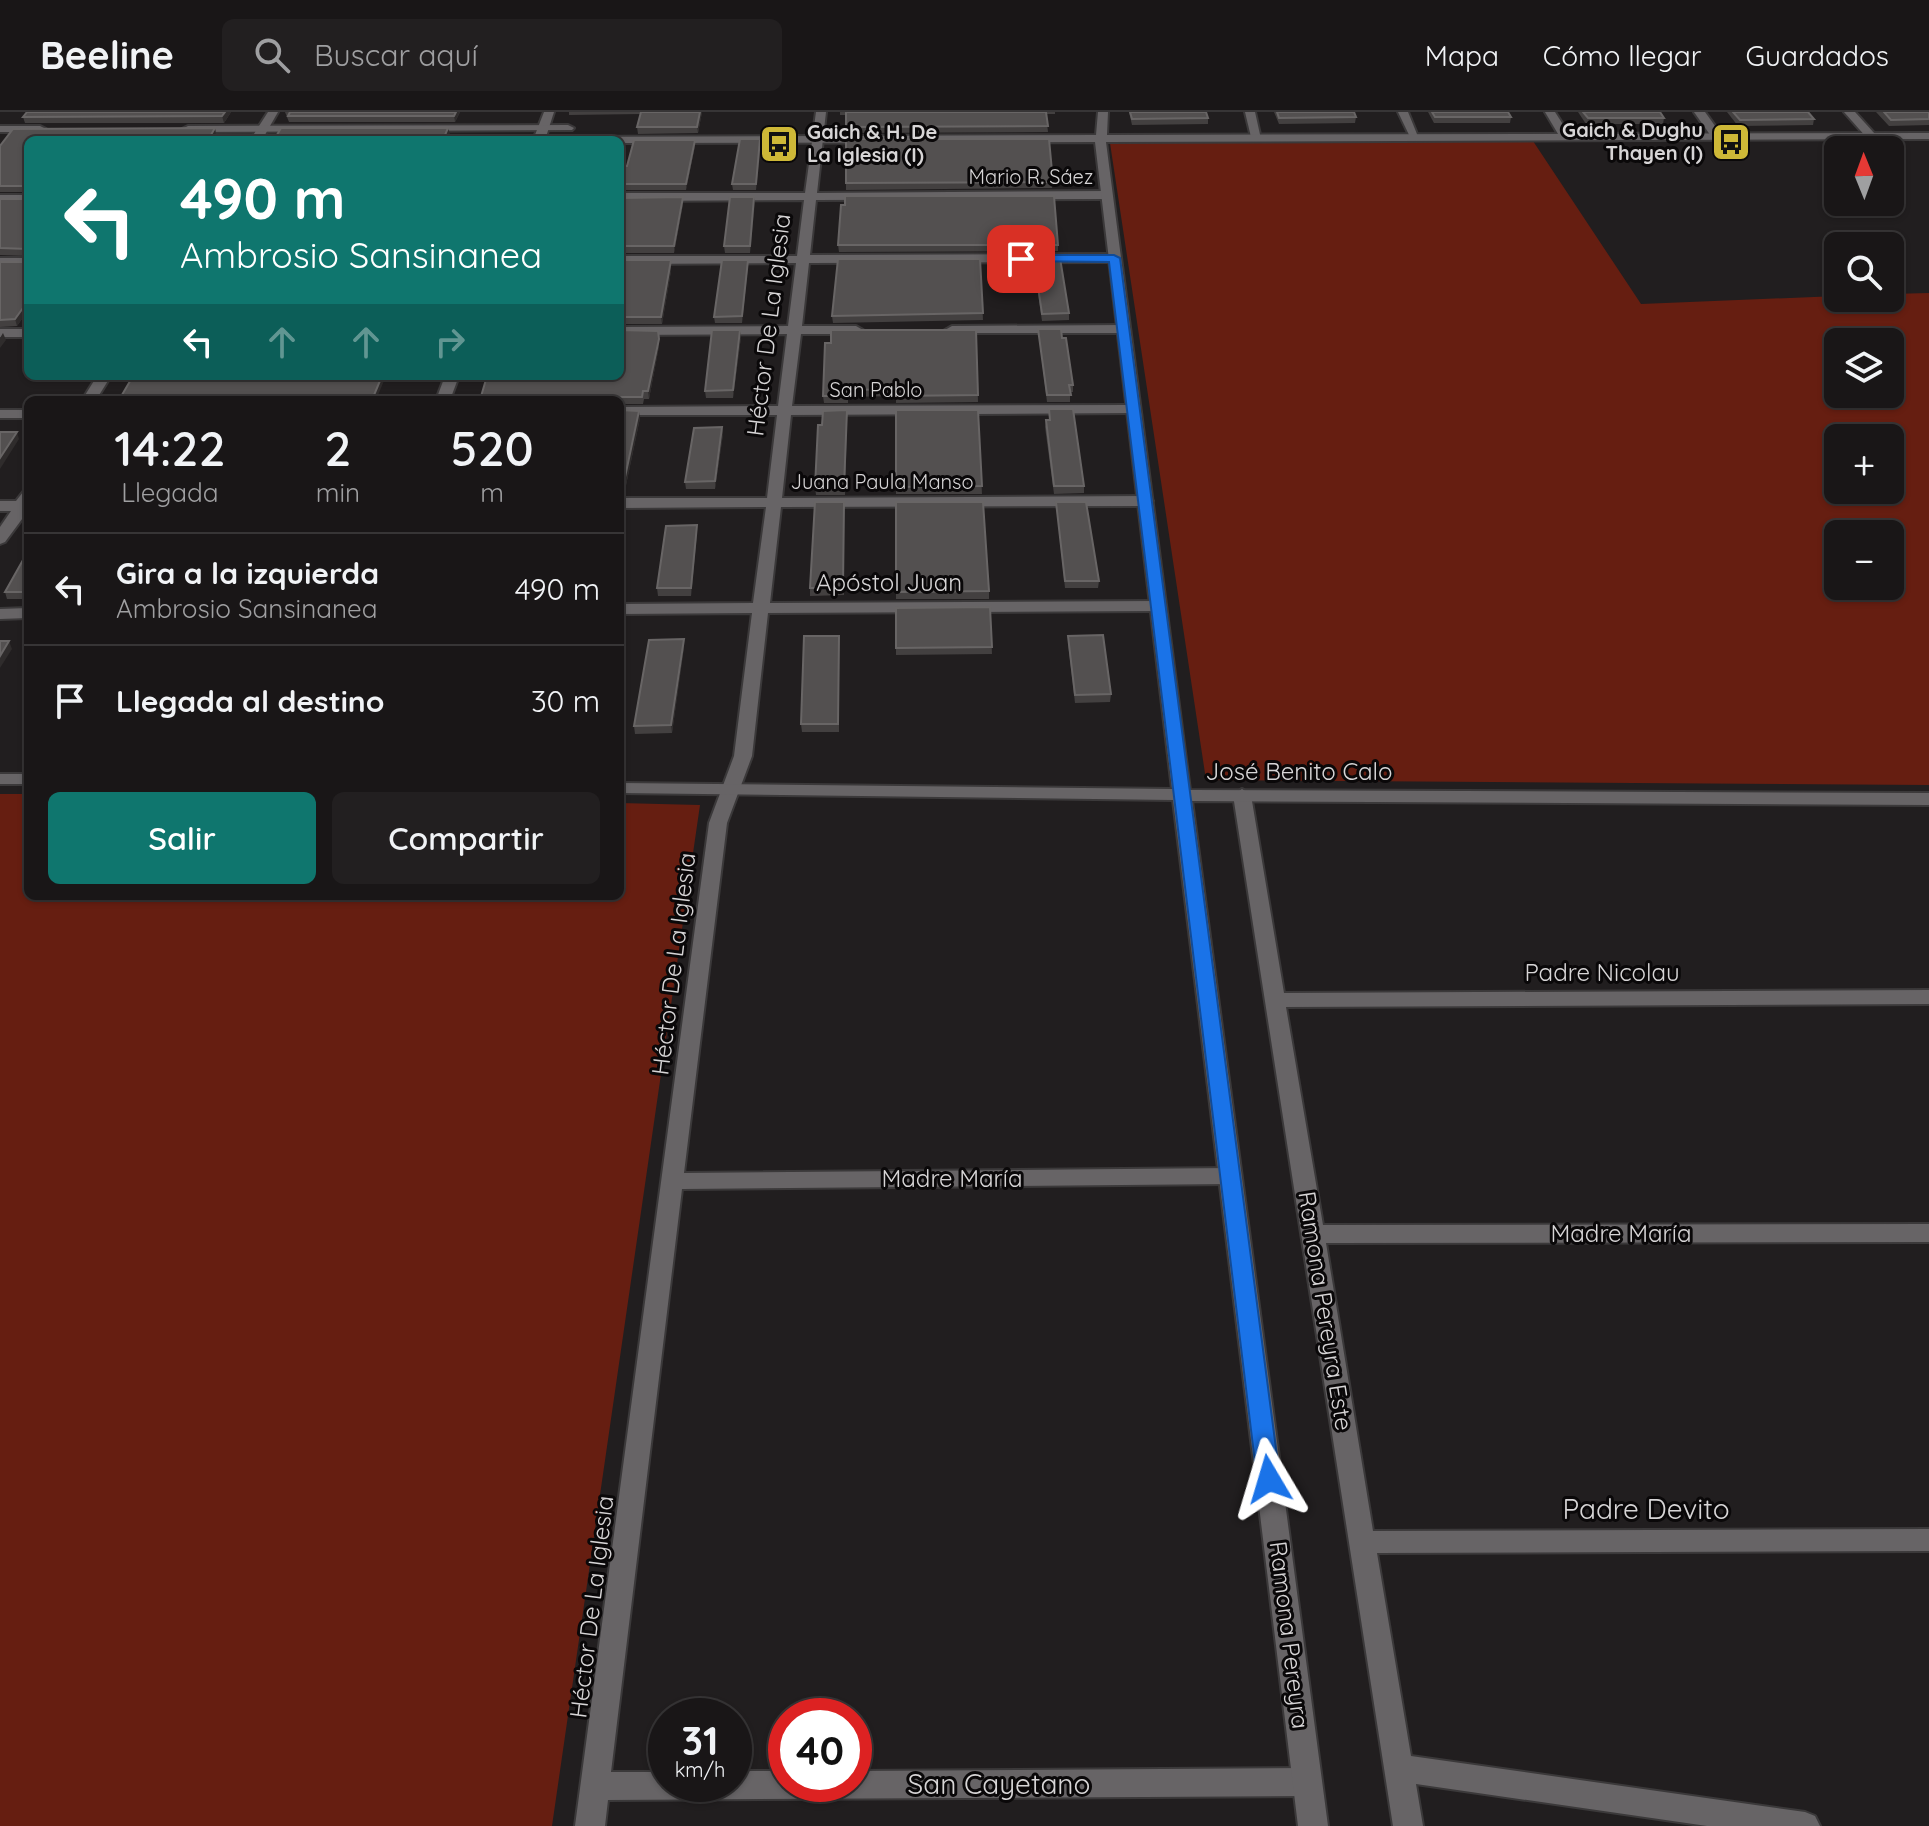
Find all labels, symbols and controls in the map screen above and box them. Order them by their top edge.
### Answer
search box [222,19,782,91]
text: Beeline [40,31,174,79]
icon: search [250,33,294,77]
text: Buscar aquí [314,36,478,74]
text: Mapa [1425,38,1499,73]
text: Cómo llegar [1543,38,1702,73]
text: Guardados [1746,38,1889,73]
place label: Gaich & Dughu Thayen (I) [1562,117,1703,165]
place label: Gaich & H. De La Iglesia (I) [807,119,937,167]
bus stop icon: Gaich & Dughu Thayen (I) [1710,121,1752,163]
bus stop icon: Gaich & H. De La Iglesia (I) [758,123,800,165]
north arrow [1824,136,1904,216]
map controls [1824,136,1904,600]
text: 490 m [180,163,345,233]
street label: Mario R. Sáez [969,164,1093,189]
icon: left [48,168,152,272]
street label: Héctor De La Iglesia [739,212,797,438]
pin [987,225,1055,293]
text: Ambrosio Sansinanea [180,232,542,277]
button: search [1824,232,1904,312]
icon: arrive [999,237,1043,281]
icon: left [176,320,220,364]
icon: ahead [260,320,304,364]
icon: ahead [344,320,388,364]
icon: right [428,320,472,364]
button: layers [1824,328,1904,408]
street label: San Pablo [830,377,922,402]
text: 14:22 [114,418,226,478]
text: 2 [324,418,351,478]
text: 520 [450,418,534,478]
button: + [1824,424,1904,504]
street label: Juana Paula Manso [790,469,974,494]
text: Llegada [121,476,219,509]
text: min [316,476,360,509]
text: m [480,476,504,509]
button: − [1824,520,1904,600]
text: Gira a la izquierda [116,554,379,592]
icon: left [48,567,92,611]
street label: Apóstol Juan [816,567,962,597]
text: 490 m [515,570,600,608]
text: Ambrosio Sansinanea [116,592,378,625]
icon: arrive [48,679,92,723]
text: Llegada al destino [116,682,384,720]
text: 30 m [531,682,600,720]
street label: José Benito Calo [1206,756,1392,786]
button: Salir [48,792,316,884]
button: Compartir [332,792,600,884]
street label: Héctor De La Iglesia [644,851,702,1077]
street label: Padre Nicolau [1524,957,1680,987]
street label: Madre María [881,1163,1023,1193]
street label: Ramona Pereyra Este [1292,1189,1360,1433]
street label: Madre María [1550,1218,1692,1248]
position arrow [1227,1437,1311,1521]
street label: Padre Devito [1562,1491,1730,1526]
street label: Héctor De La Iglesia [562,1494,620,1720]
street label: Ramona Pereyra [1264,1539,1316,1730]
speed limit sign: 40 [768,1698,872,1802]
text: 31 [681,1715,719,1765]
text: km/h [675,1757,725,1782]
street label: San Cayetano [908,1766,1090,1801]

